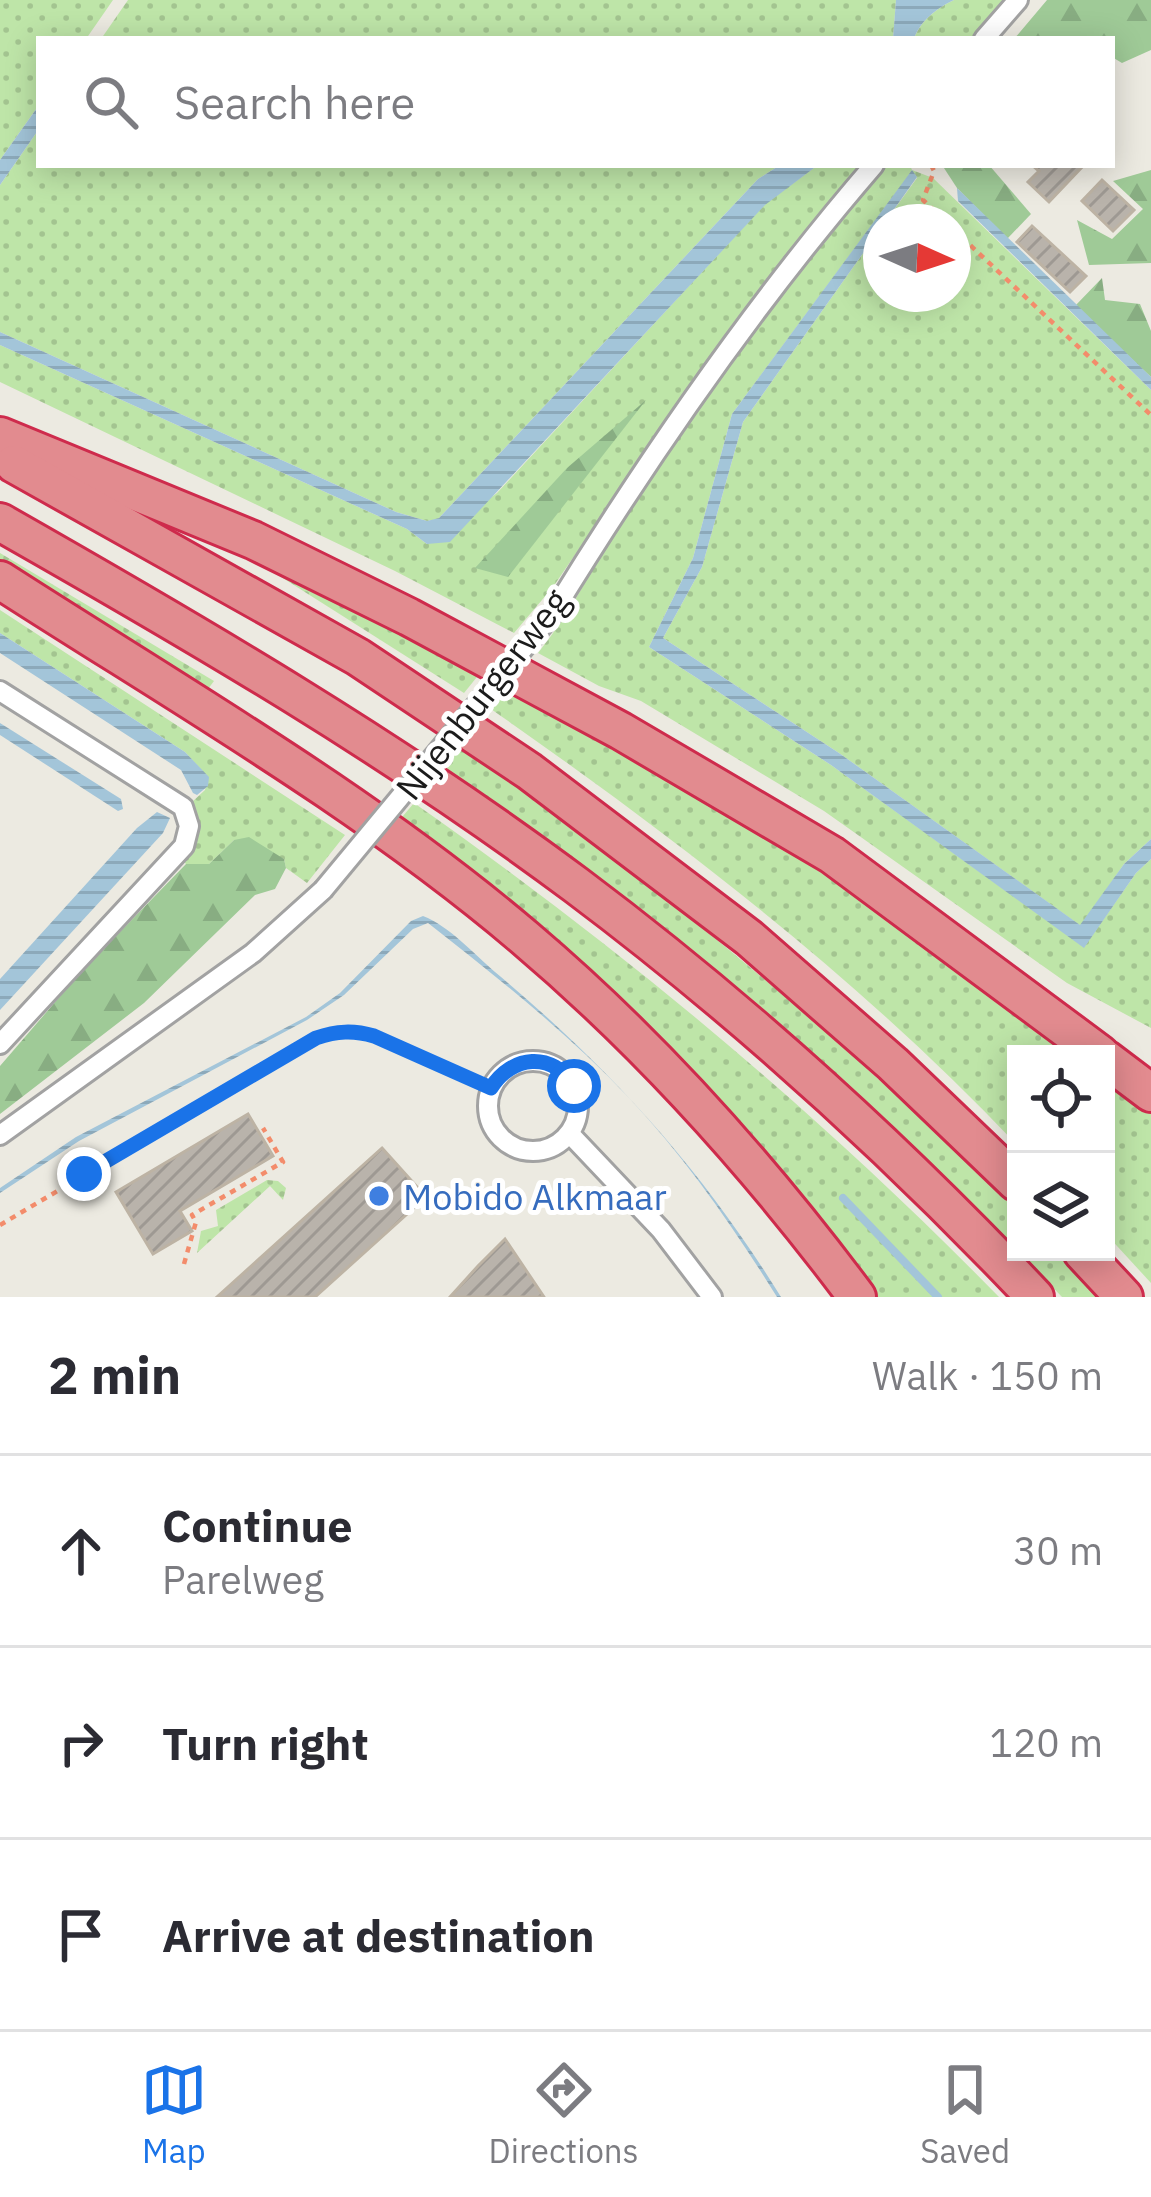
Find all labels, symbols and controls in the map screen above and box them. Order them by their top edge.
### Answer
search box [36,36,1115,168]
icon: search [78,69,144,135]
text: Search here [174,73,415,131]
north arrow [863,204,971,312]
street label: Nijenburgerweg [385,579,579,809]
map controls [1007,1045,1115,1261]
button: locate [1007,1045,1115,1153]
route start [547,1059,601,1113]
route end [57,1147,111,1201]
button: layers [1007,1153,1115,1261]
place label: Mobido Alkmaar [403,1173,667,1220]
marker: Mobido Alkmaar [366,1183,392,1209]
text: 2 min [48,1342,181,1408]
text: Walk · 150 m [872,1350,1103,1401]
text: Continue [162,1496,353,1554]
icon: ahead [48,1518,114,1584]
text: 30 m [1013,1525,1103,1576]
text: Parelweg [162,1554,324,1605]
icon: right [48,1710,114,1776]
text: Turn right [162,1714,369,1772]
text: 120 m [990,1717,1103,1768]
icon: arrive [48,1902,114,1968]
text: Arrive at destination [162,1906,595,1964]
tab: Map [141,2057,207,2172]
tab: Directions [489,2057,639,2172]
tab: Saved [920,2057,1010,2172]

